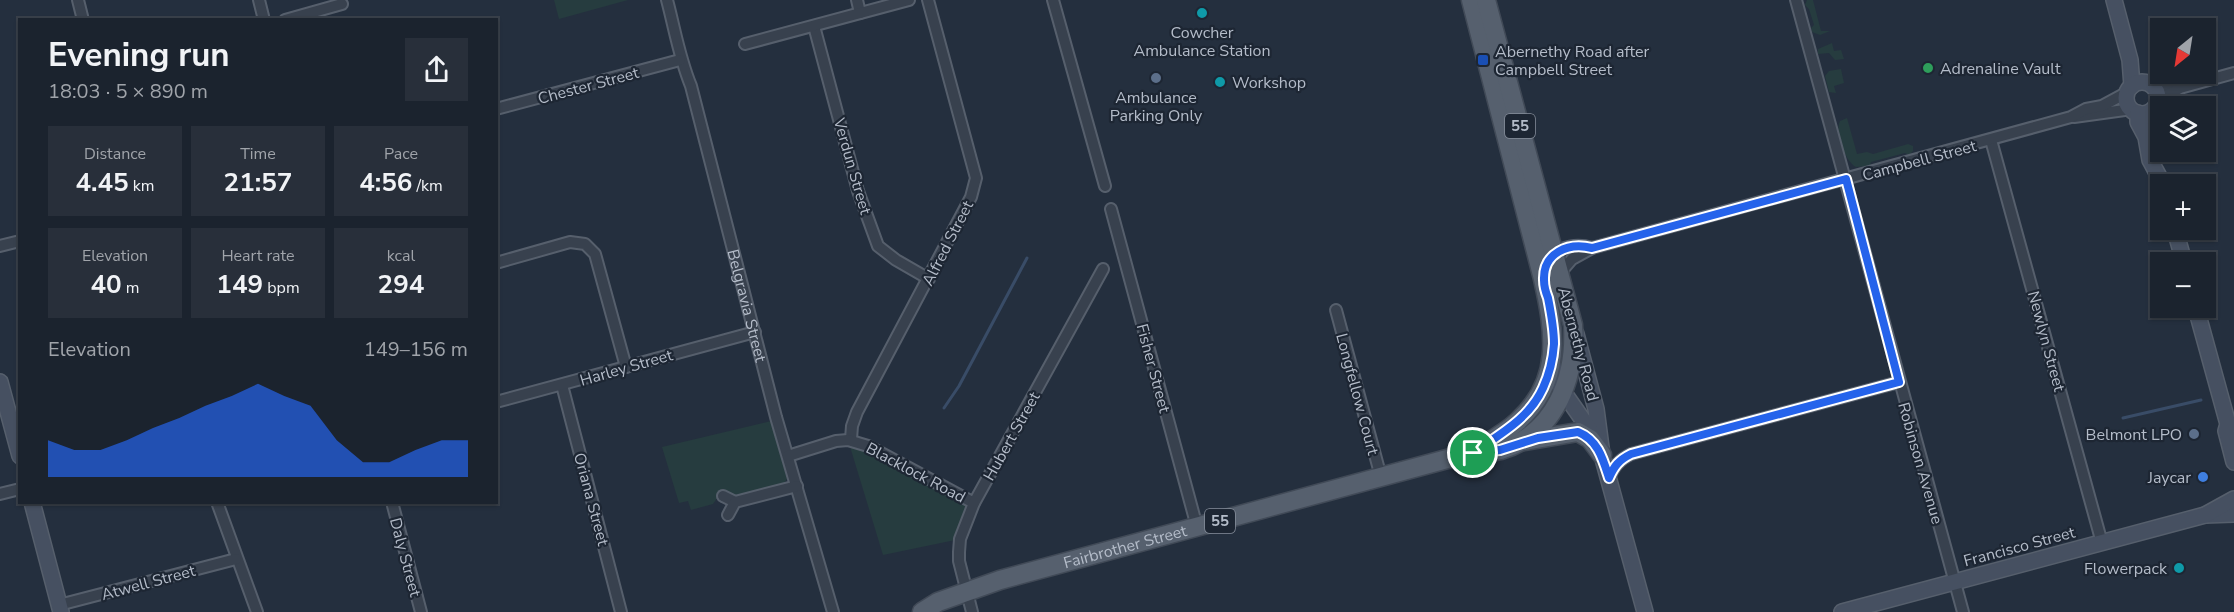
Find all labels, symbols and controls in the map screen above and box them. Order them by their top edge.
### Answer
marker: Cowcher Ambulance Station [1195,6,1209,20]
north arrow [2150,18,2216,84]
map controls [2150,18,2216,318]
place label: Cowcher Ambulance Station [1133,22,1271,62]
text: Evening run [48,33,230,78]
button: share [405,38,468,101]
place label: Abernethy Road after Campbell Street [1495,41,1650,81]
marker: Abernethy Road after Campbell Street [1476,53,1490,67]
place label: Adrenaline Vault [1940,58,2061,80]
marker: Adrenaline Vault [1921,61,1935,75]
street label: Chester Street [535,62,641,110]
marker: Ambulance Parking Only [1149,71,1163,85]
place label: Workshop [1232,72,1306,94]
marker: Workshop [1213,75,1227,89]
text: 18:03 · 5 × 890 m [48,78,208,105]
place label: Ambulance Parking Only [1110,87,1203,127]
button: layers [2150,96,2216,162]
road number: 55 [1505,114,1535,138]
street label: Verdun Street [827,115,876,217]
street label: Campbell Street [1860,135,1979,187]
text: Distance [84,143,146,165]
text: Time [240,143,276,165]
text: Pace [384,143,418,165]
text: 4.45 [75,165,129,200]
text: 21:57 [224,165,292,200]
text: 4:56 [359,165,412,200]
button: + [2150,174,2216,240]
text: km [129,175,155,197]
text: /km [412,175,443,197]
street label: Alfred Street [917,197,979,290]
text: Elevation [82,245,148,267]
text: Heart rate [221,245,295,267]
text: kcal [387,245,415,267]
street label: Belgravia Street [721,247,772,365]
button: − [2150,252,2216,318]
text: 40 [90,267,122,302]
text: 149 [216,267,263,302]
text: 294 [378,267,424,302]
text: m [122,277,140,299]
text: bpm [263,277,300,299]
street label: Abernethy Road [1552,285,1604,404]
street label: Newlyn Street [2022,289,2070,394]
street label: Fisher Street [1131,321,1176,416]
street label: Longfellow Court [1330,331,1384,458]
text: Elevation [48,336,131,363]
text: 149–156 m [364,336,468,363]
street label: Harley Street [577,344,676,392]
street label: Hubert Street [978,388,1046,485]
street label: Robinson Avenue [1892,400,1948,527]
place label: Belmont LPO [2086,424,2182,446]
pin [1447,427,1498,478]
marker: Belmont LPO [2187,427,2201,441]
icon: arrive [1456,436,1489,469]
street label: Blacklock Road [862,437,969,508]
street label: Oriana Street [568,450,614,549]
place label: Jaycar [2147,467,2191,489]
marker: Jaycar [2196,470,2210,484]
road number: 55 [1205,509,1235,533]
street label: Daly Street [384,515,426,600]
street label: Fairbrother Street [1061,520,1190,574]
street label: Francisco Street [1961,521,2078,572]
place label: Flowerpack [2084,558,2168,580]
street label: Atwell Street [99,560,198,606]
marker: Flowerpack [2172,561,2186,575]

